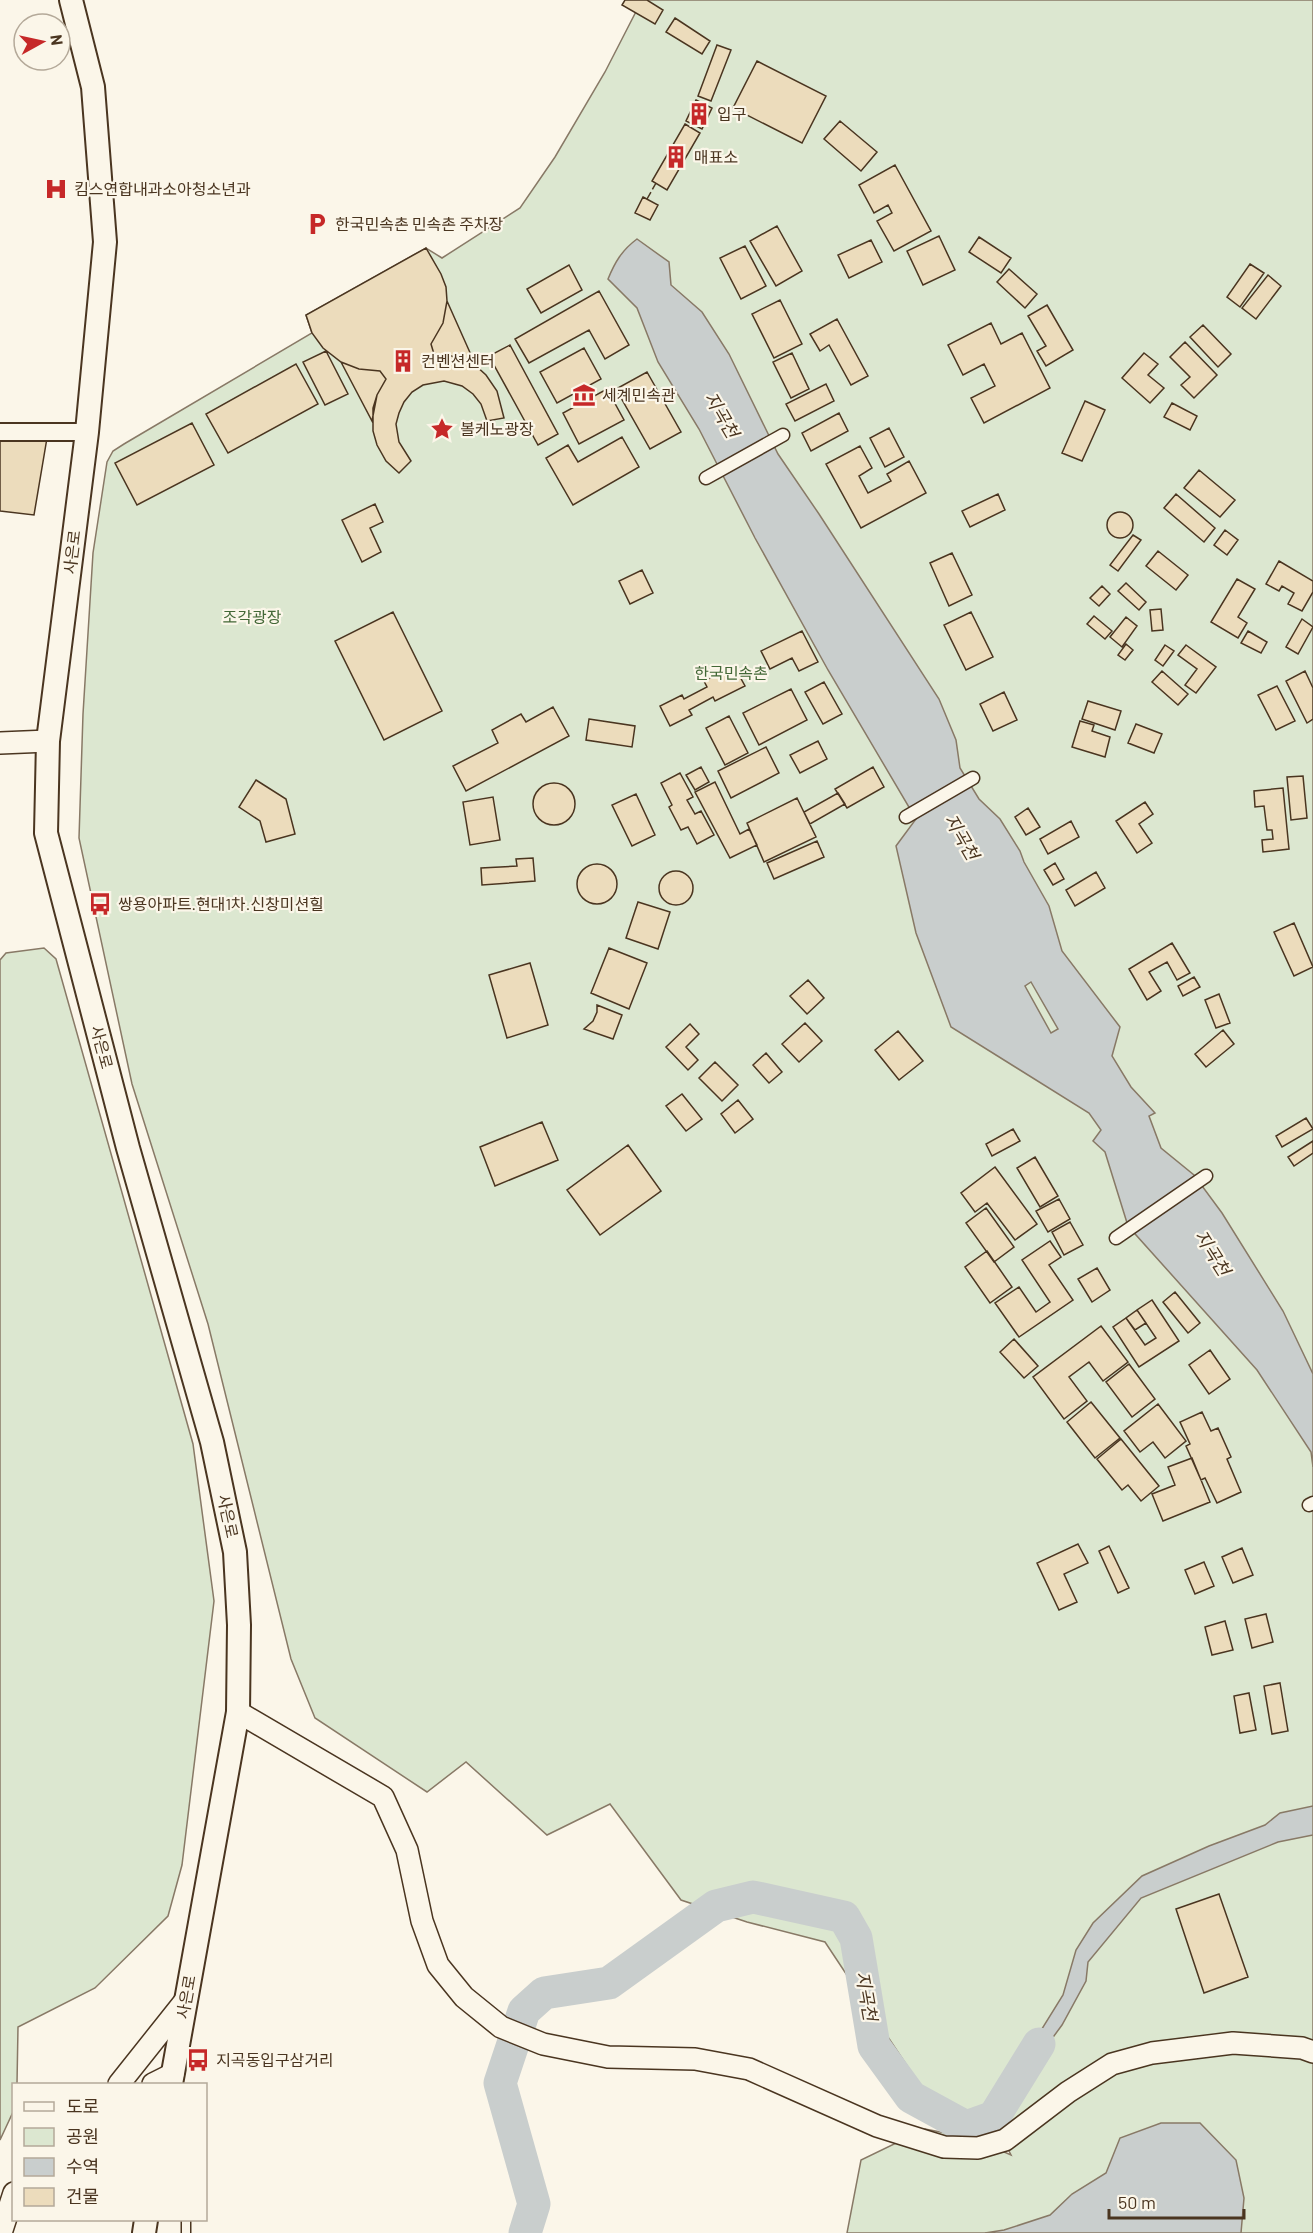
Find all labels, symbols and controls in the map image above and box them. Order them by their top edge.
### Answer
north arrow [12,12,72,72]
text: N [47,33,67,46]
building icon: 입구 [686,101,712,127]
place label: 입구 [717,104,746,123]
building icon: 매표소 [663,144,689,170]
place label: 매표소 [694,147,738,166]
hospital icon: 킴스연합내과소아청소년과 [43,176,69,202]
place label: 킴스연합내과소아청소년과 [74,179,251,198]
parking icon: 한국민속촌 민속촌 주차장 [304,211,330,237]
place label: 한국민속촌 민속촌 주차장 [335,214,504,233]
building icon: 컨벤션센터 [390,348,416,374]
place label: 컨벤션센터 [421,351,495,370]
museum icon: 세계민속관 [571,382,597,408]
place label: 세계민속관 [602,385,676,404]
water label: 지곡천 [700,387,745,444]
place icon: 볼케노광장 [429,416,455,442]
place label: 볼케노광장 [460,419,534,438]
street label: 사은로 [59,529,84,575]
park label: 조각광장 [223,607,282,626]
park label: 한국민속촌 [694,663,768,682]
water label: 지곡천 [940,809,985,866]
bus stop icon: 쌍용아파트.현대1차.신창미션힐 [87,891,113,917]
place label: 쌍용아파트.현대1차.신창미션힐 [118,894,324,913]
street label: 사은로 [88,1023,117,1071]
water label: 지곡천 [1190,1226,1237,1281]
street label: 사은로 [215,1492,242,1540]
water label: 지곡천 [852,1969,883,2025]
street label: 사은로 [172,1973,199,2020]
bus stop icon: 지곡동입구삼거리 [185,2047,211,2073]
place label: 지곡동입구삼거리 [216,2050,334,2069]
legend [12,2083,207,2221]
text: 도로 [66,2095,99,2117]
text: 공원 [66,2125,99,2147]
text: 수역 [66,2155,99,2177]
scale bar [1109,2182,1244,2220]
text: 건물 [66,2185,99,2207]
text: 50 m [1118,2191,1156,2213]

